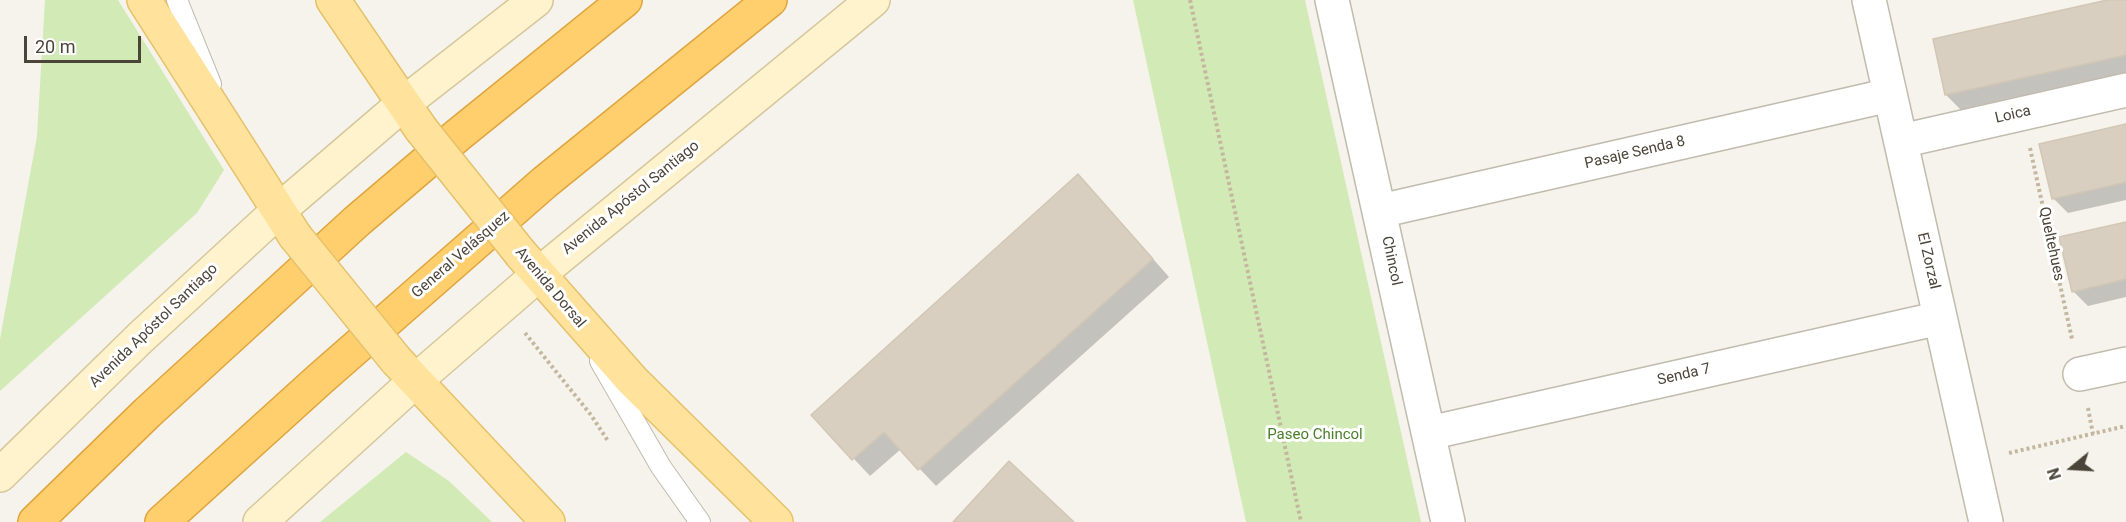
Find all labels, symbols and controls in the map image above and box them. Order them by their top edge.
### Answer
scale bar [27,24,144,62]
text: 20 m [35,36,75,57]
street label: Loica [1993,102,2033,128]
street label: Pasaje Senda 8 [1583,133,1687,173]
street label: Avenida Apóstol Santiago [559,137,703,259]
street label: Queltehues [2034,205,2068,283]
street label: General Velásquez [408,208,514,302]
street label: El Zorzal [1913,231,1943,291]
street label: Chincol [1377,235,1405,287]
street label: Avenida Dorsal [511,244,589,332]
street label: Avenida Apóstol Santiago [86,260,222,392]
street label: Senda 7 [1656,360,1712,390]
park label: Paseo Chincol [1267,426,1363,444]
north arrow [2042,438,2102,498]
text: N [2044,465,2065,482]

